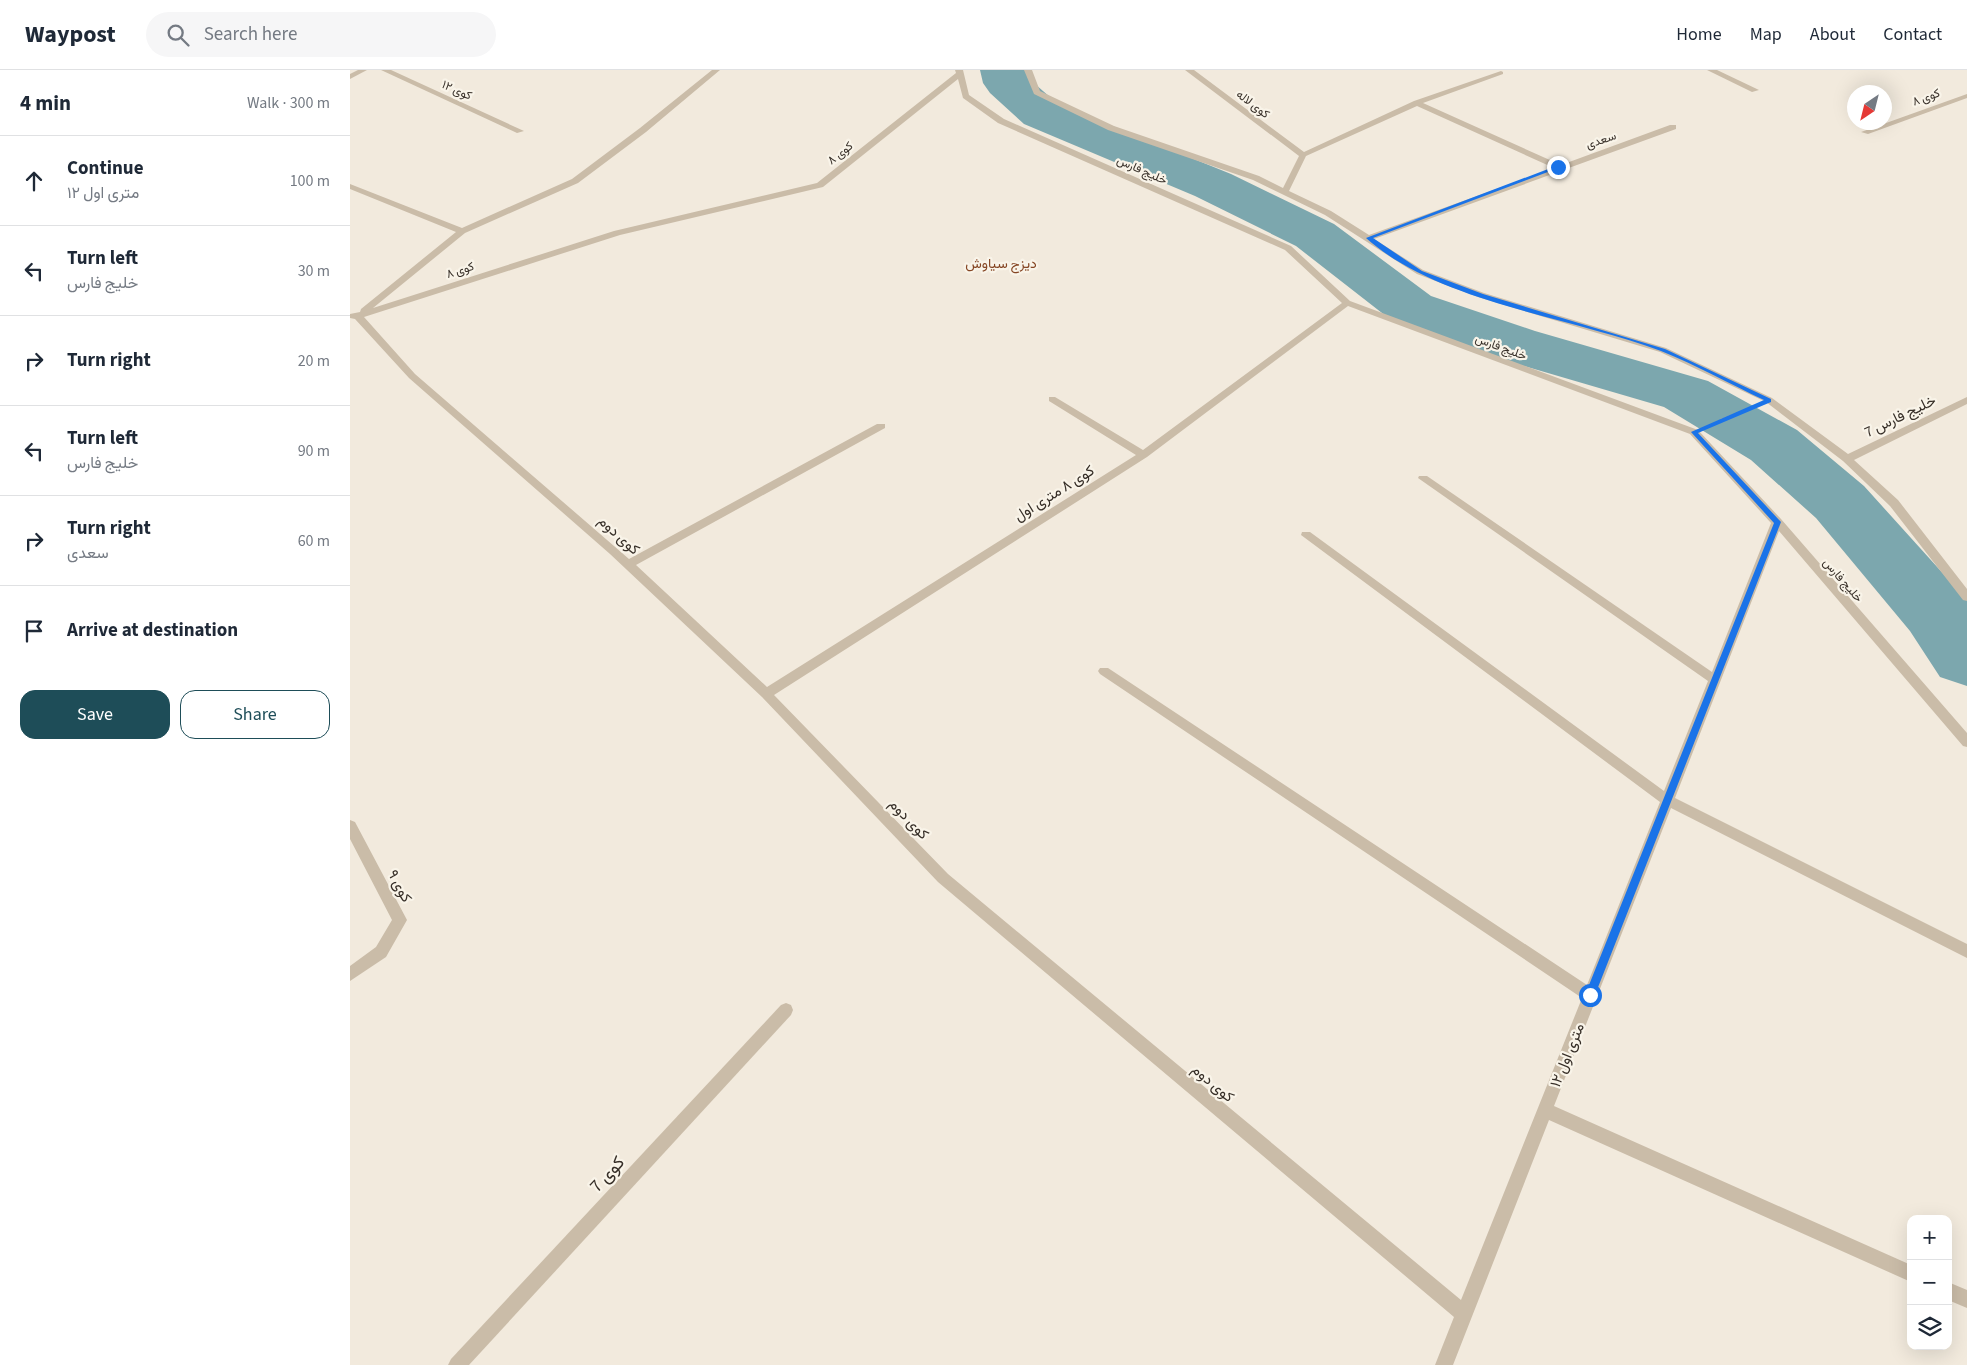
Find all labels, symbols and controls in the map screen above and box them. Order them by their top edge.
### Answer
search box [146,12,496,57]
text: Waypost [25,17,116,52]
icon: search [164,21,192,49]
text: Search here [204,21,297,48]
text: Home [1676,22,1722,47]
text: Map [1750,22,1782,47]
text: About [1810,22,1855,47]
text: Contact [1883,22,1942,47]
street label: کوی ۱۲ [439,76,475,105]
north arrow [1847,85,1892,130]
street label: کوی ۸ [1910,85,1943,110]
street label: کوی لاله [1232,86,1273,123]
text: 4 min [20,88,71,118]
text: Walk · 300 m [247,92,330,114]
street label: سعدی [1584,127,1619,154]
street label: کوی ۸ [824,138,857,169]
street label: خلیج فارس [1114,152,1170,189]
text: Continue [67,155,144,182]
route end [1547,156,1570,179]
icon: ahead [20,167,48,195]
text: 100 m [290,170,330,192]
text: ۱۲ متری اول [67,182,139,204]
text: Turn left [67,245,138,272]
district label: دیزج سیاوش [965,254,1037,274]
icon: left [20,257,48,285]
street label: کوی ۸ [444,258,476,283]
text: 30 m [298,260,330,282]
text: خلیج فارس [67,272,138,294]
street label: خلیج فارس [1473,330,1529,365]
icon: right [20,347,48,375]
text: Turn right [67,347,151,374]
text: 20 m [298,350,330,372]
street label: خلیج فارس 7 [1861,390,1940,443]
text: Turn left [67,425,138,452]
icon: left [20,437,48,465]
text: 90 m [298,440,330,462]
text: خلیج فارس [67,452,138,474]
street label: کوی ۸ متری اول [1010,460,1099,527]
street label: کوی دوم [593,511,644,560]
text: Turn right [67,515,151,542]
icon: right [20,527,48,555]
text: 60 m [298,530,330,552]
text: سعدی [67,542,109,564]
street label: خلیج فارس [1819,555,1867,606]
icon: arrive [20,617,48,645]
text: Arrive at destination [67,617,238,644]
button: Save [20,690,170,739]
button: Share [180,690,330,739]
street label: کوی دوم [884,794,934,845]
street label: کوی ۹ [382,866,417,907]
route start [1579,984,1602,1007]
street label: ۱۲ متری اول [1545,1020,1590,1091]
street label: کوی دوم [1187,1059,1239,1108]
street label: کوی 7 [584,1151,631,1198]
map controls [1907,1215,1952,1350]
button: + [1907,1215,1952,1260]
button: − [1907,1260,1952,1305]
button: layers [1907,1305,1952,1350]

